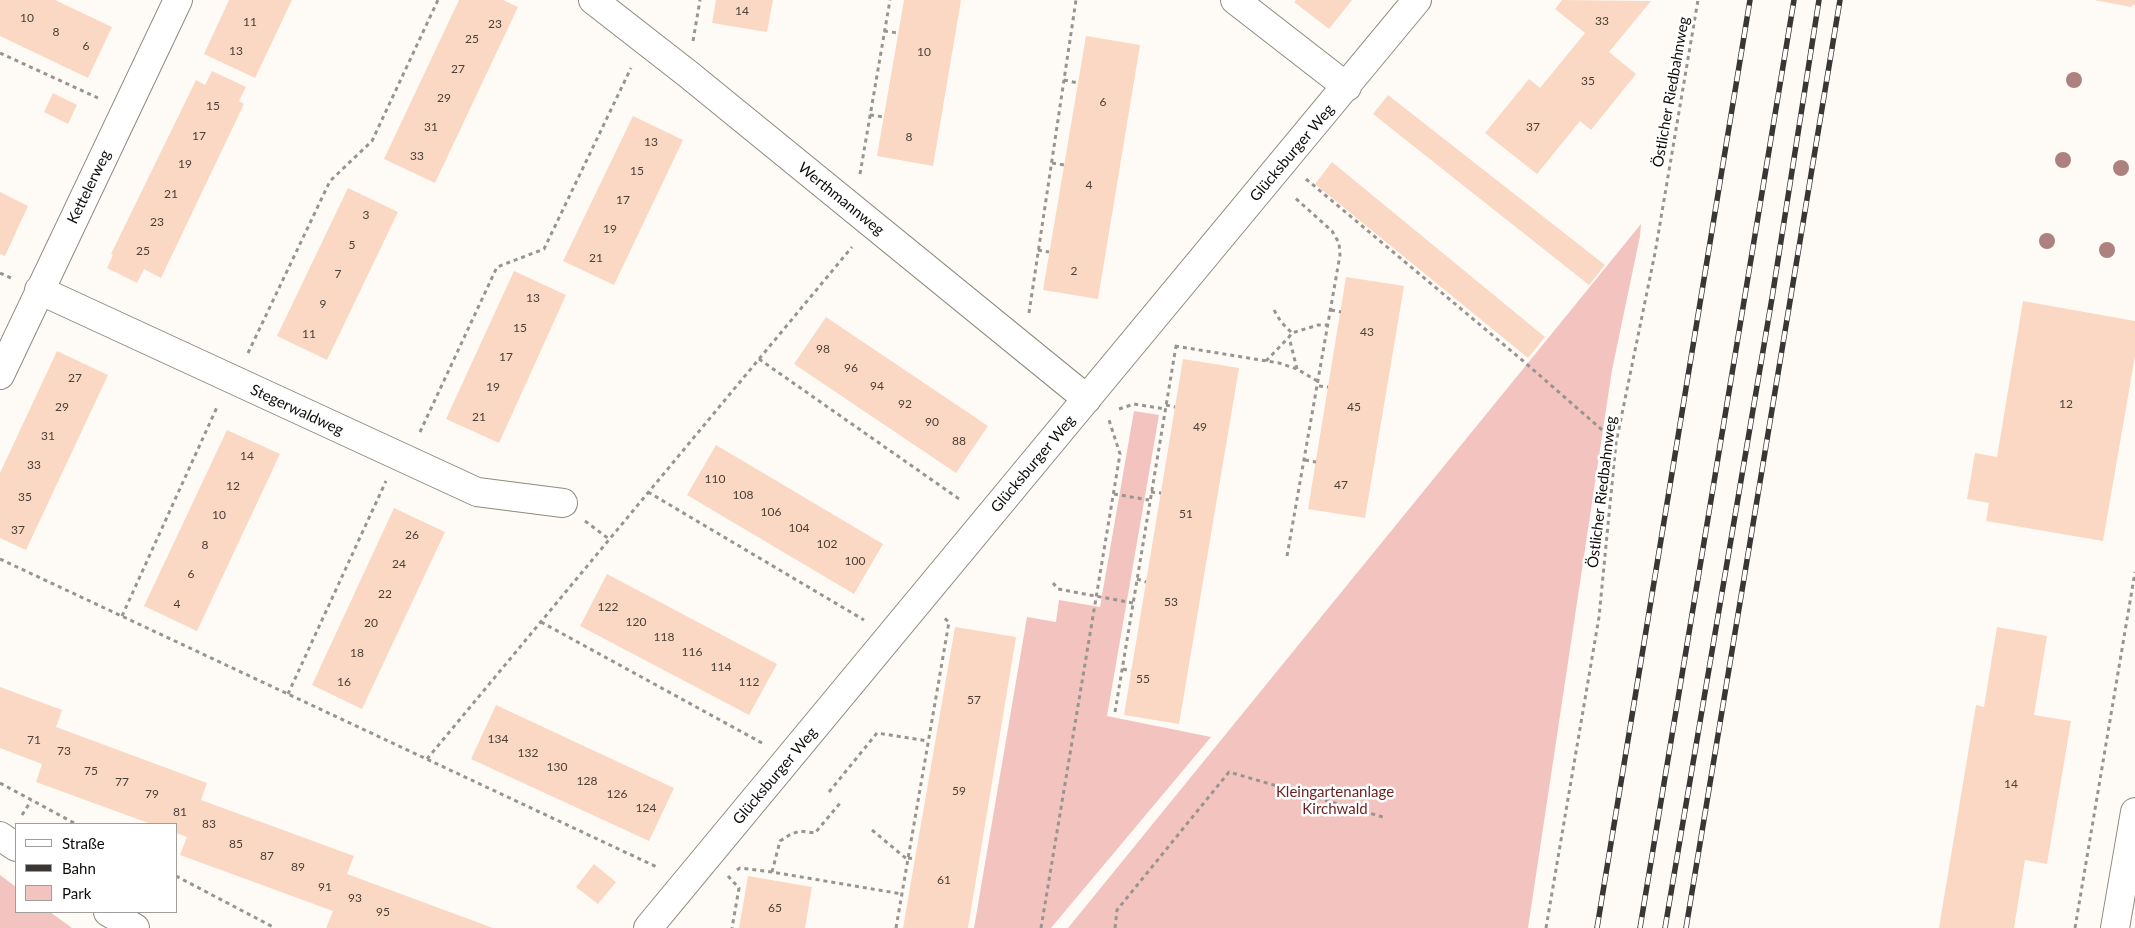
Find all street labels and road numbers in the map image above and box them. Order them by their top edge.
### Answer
street label: Östlicher Riedbahnweg [1649,15,1693,169]
street label: Glücksburger Weg [1246,101,1338,205]
street label: Kettelerweg [63,147,115,227]
street label: Werthmannweg [794,159,888,239]
street label: Stegerwaldweg [248,381,346,439]
street label: Glücksburger Weg [987,412,1079,516]
street label: Östlicher Riedbahnweg [1584,415,1620,569]
street label: Glücksburger Weg [729,724,821,828]

